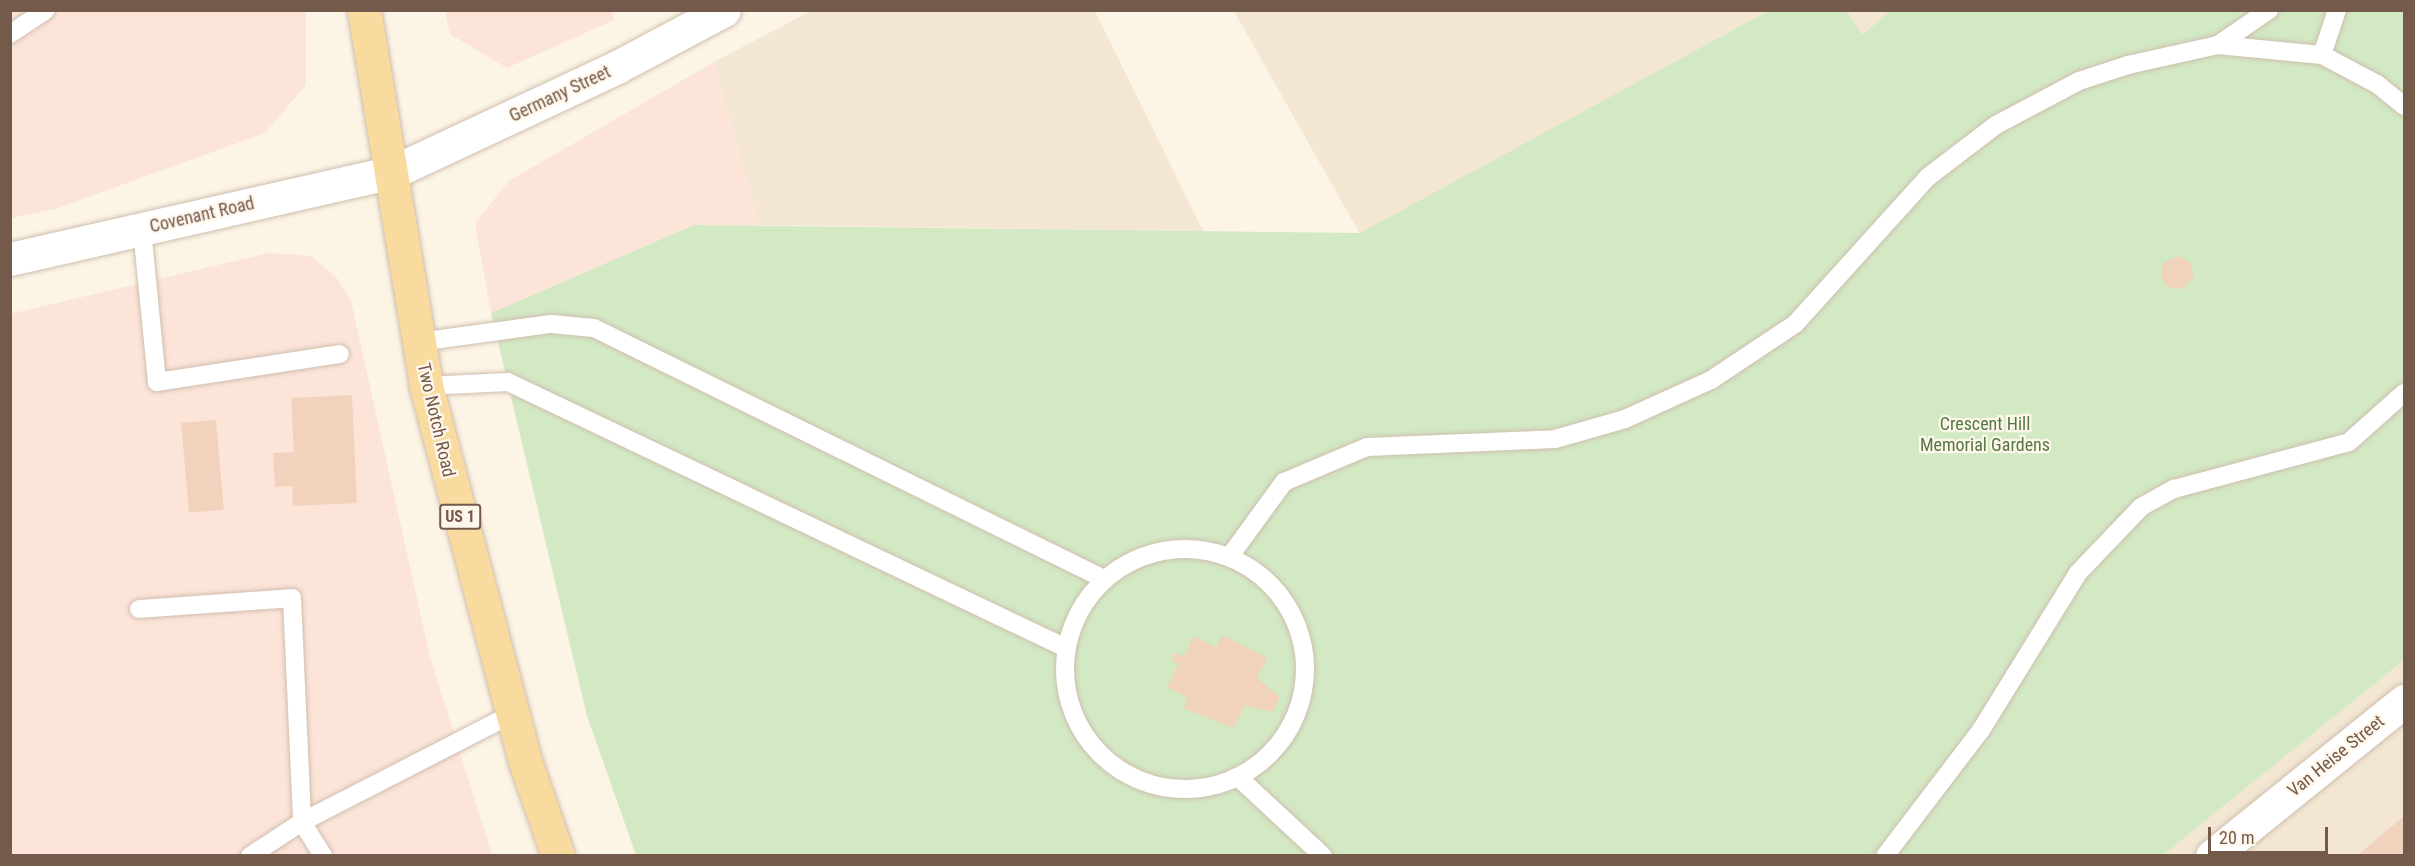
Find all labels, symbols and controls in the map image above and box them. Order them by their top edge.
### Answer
street label: Germany Street [506,61,614,127]
street label: Covenant Road [148,192,256,238]
street label: Two Notch Road [412,361,460,479]
park label: Crescent Hill Memorial Gardens [1920,414,2050,456]
road number: US 1 [439,504,481,530]
street label: Van Heise Street [2283,711,2389,801]
scale bar [2211,815,2331,853]
text: 20 m [2219,827,2254,848]

